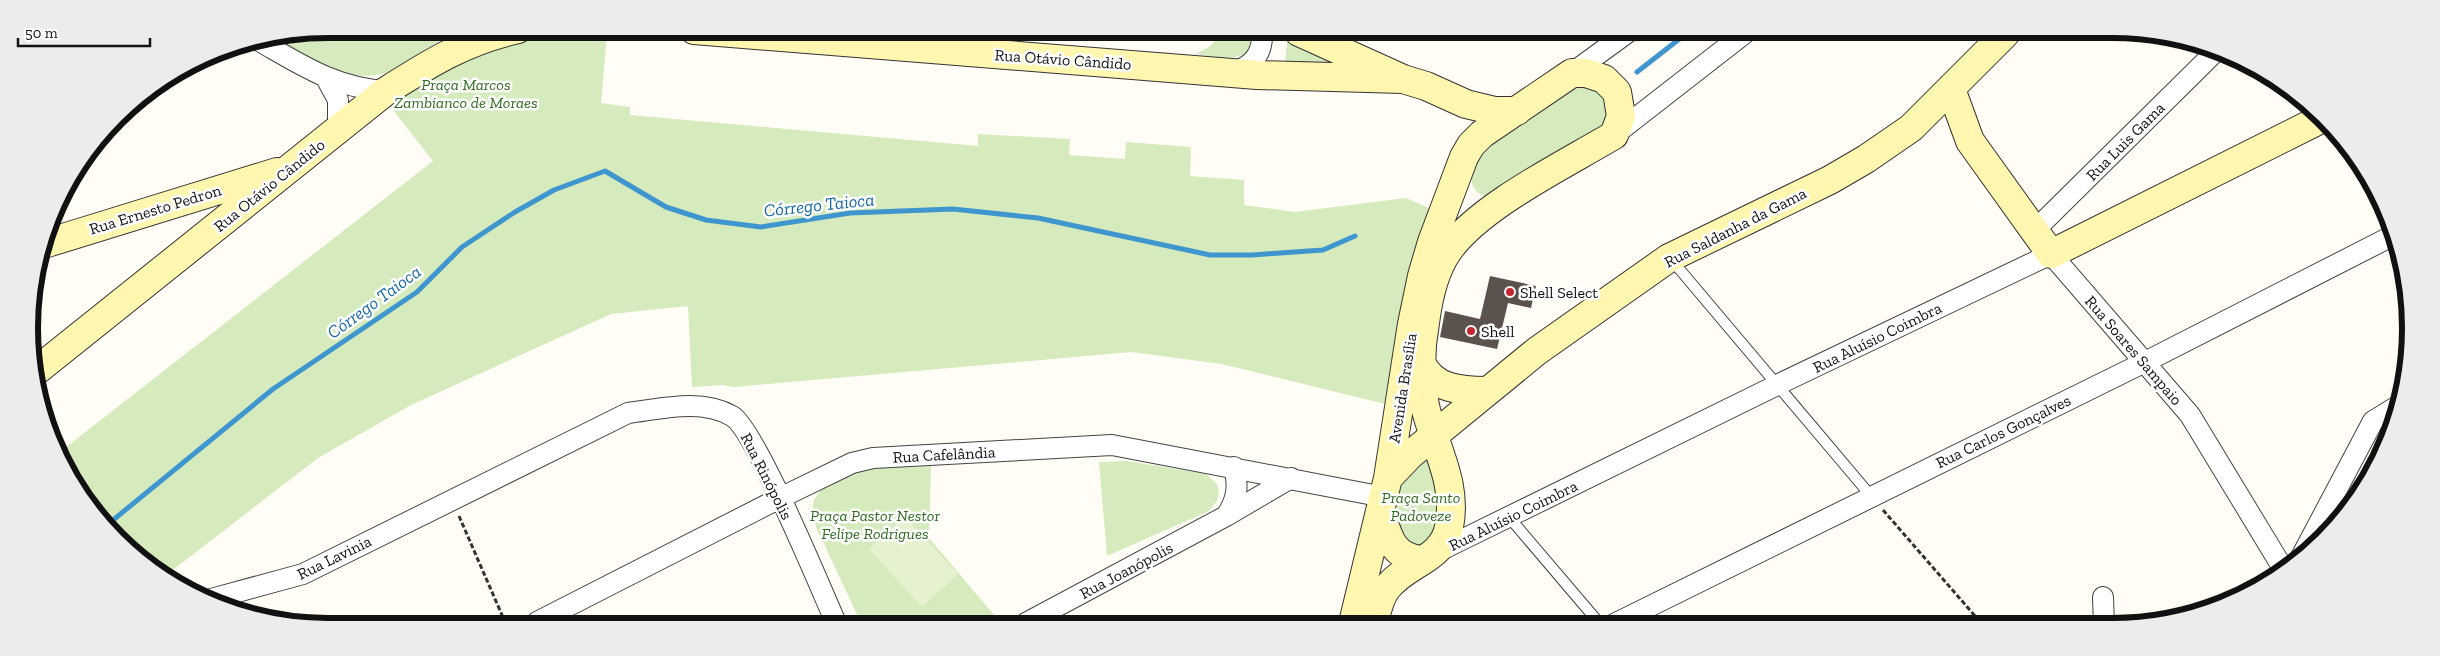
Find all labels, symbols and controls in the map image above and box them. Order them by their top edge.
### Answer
scale bar [18,15,150,47]
text: 50 m [25,24,58,42]
street label: Rua Otávio Cândido [994,45,1132,74]
park label: Praça Marcos Zambianco de Moraes [394,75,538,112]
street label: Rua Luis Gama [2082,98,2169,185]
street label: Rua Otávio Cândido [210,135,329,236]
street label: Rua Ernesto Pedron [87,180,224,239]
street label: Rua Saldanha da Gama [1661,183,1810,272]
water label: Córrego Taioca [763,188,875,222]
water label: Córrego Taioca [323,261,425,343]
place label: Shell Select [1520,283,1598,302]
marker: Shell Select [1504,286,1516,298]
street label: Rua Soares Sampaio [2081,292,2186,409]
street label: Rua Aluísio Coimbra [1810,298,1945,377]
place label: Shell [1481,322,1515,341]
marker: Shell [1465,325,1477,337]
street label: Avenida Brasília [1384,332,1421,444]
street label: Rua Carlos Gonçalves [1933,390,2074,472]
street label: Rua Rinópolis [737,430,797,523]
street label: Rua Cafelândia [892,442,996,467]
street label: Rua Aluísio Coimbra [1446,476,1581,555]
park label: Praça Santo Padoveze [1381,488,1461,525]
park label: Praça Pastor Nestor Felipe Rodrigues [810,506,941,543]
street label: Rua Lavinia [294,531,375,584]
street label: Rua Joanópolis [1076,538,1176,603]

